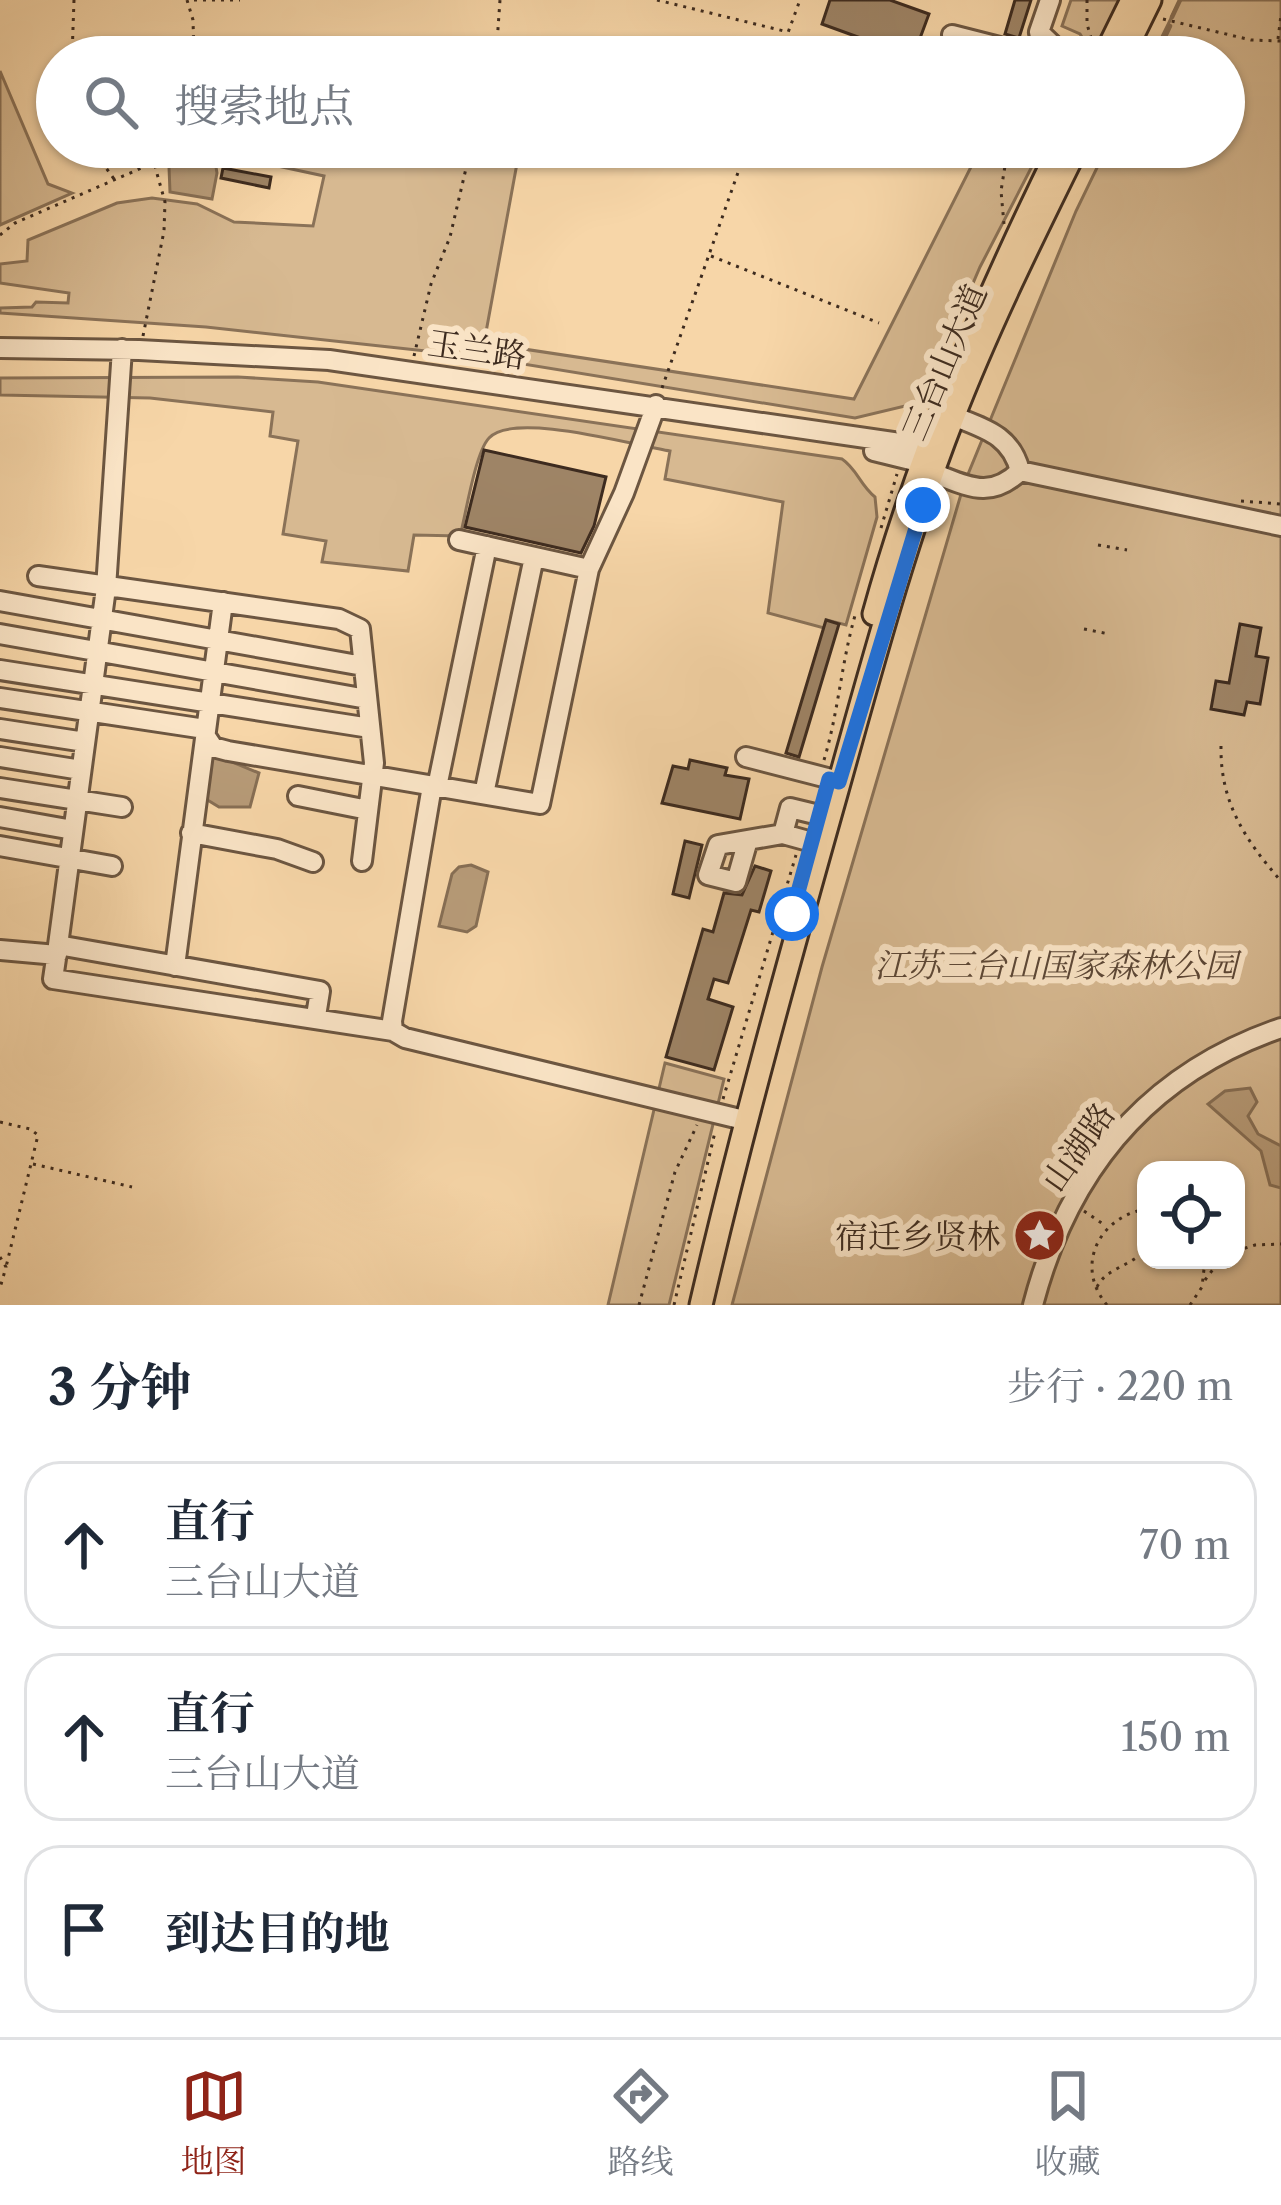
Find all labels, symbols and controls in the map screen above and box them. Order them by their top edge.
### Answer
search box [36,36,1245,168]
icon: search [78,69,144,135]
text: 搜索地点 [174,78,354,134]
street label: 三台山大道 [893,278,996,446]
street label: 玉兰路 [425,322,529,377]
route end [896,478,950,532]
route start [765,887,819,941]
park label: 江苏三台山国家森林公园 [875,945,1243,986]
street label: 山湖路 [1033,1095,1124,1200]
map controls [1137,1161,1245,1269]
button: locate [1137,1161,1245,1269]
place icon: 宿迁乡贤林 [1011,1208,1067,1264]
place label: 宿迁乡贤林 [835,1216,1000,1257]
text: 3 分钟 [48,1356,192,1418]
text: 步行 · 220 m [1007,1362,1233,1410]
text: 直行 [165,1493,255,1549]
icon: ahead [51,1512,117,1578]
text: 70 m [1139,1521,1230,1569]
text: 三台山大道 [165,1557,360,1605]
text: 直行 [165,1685,255,1741]
icon: ahead [51,1704,117,1770]
text: 150 m [1121,1713,1230,1761]
text: 三台山大道 [165,1749,360,1797]
icon: arrive [51,1896,117,1962]
text: 到达目的地 [165,1905,390,1961]
tab: 地图 [181,2063,247,2182]
tab: 路线 [608,2063,674,2182]
tab: 收藏 [1035,2063,1101,2182]

